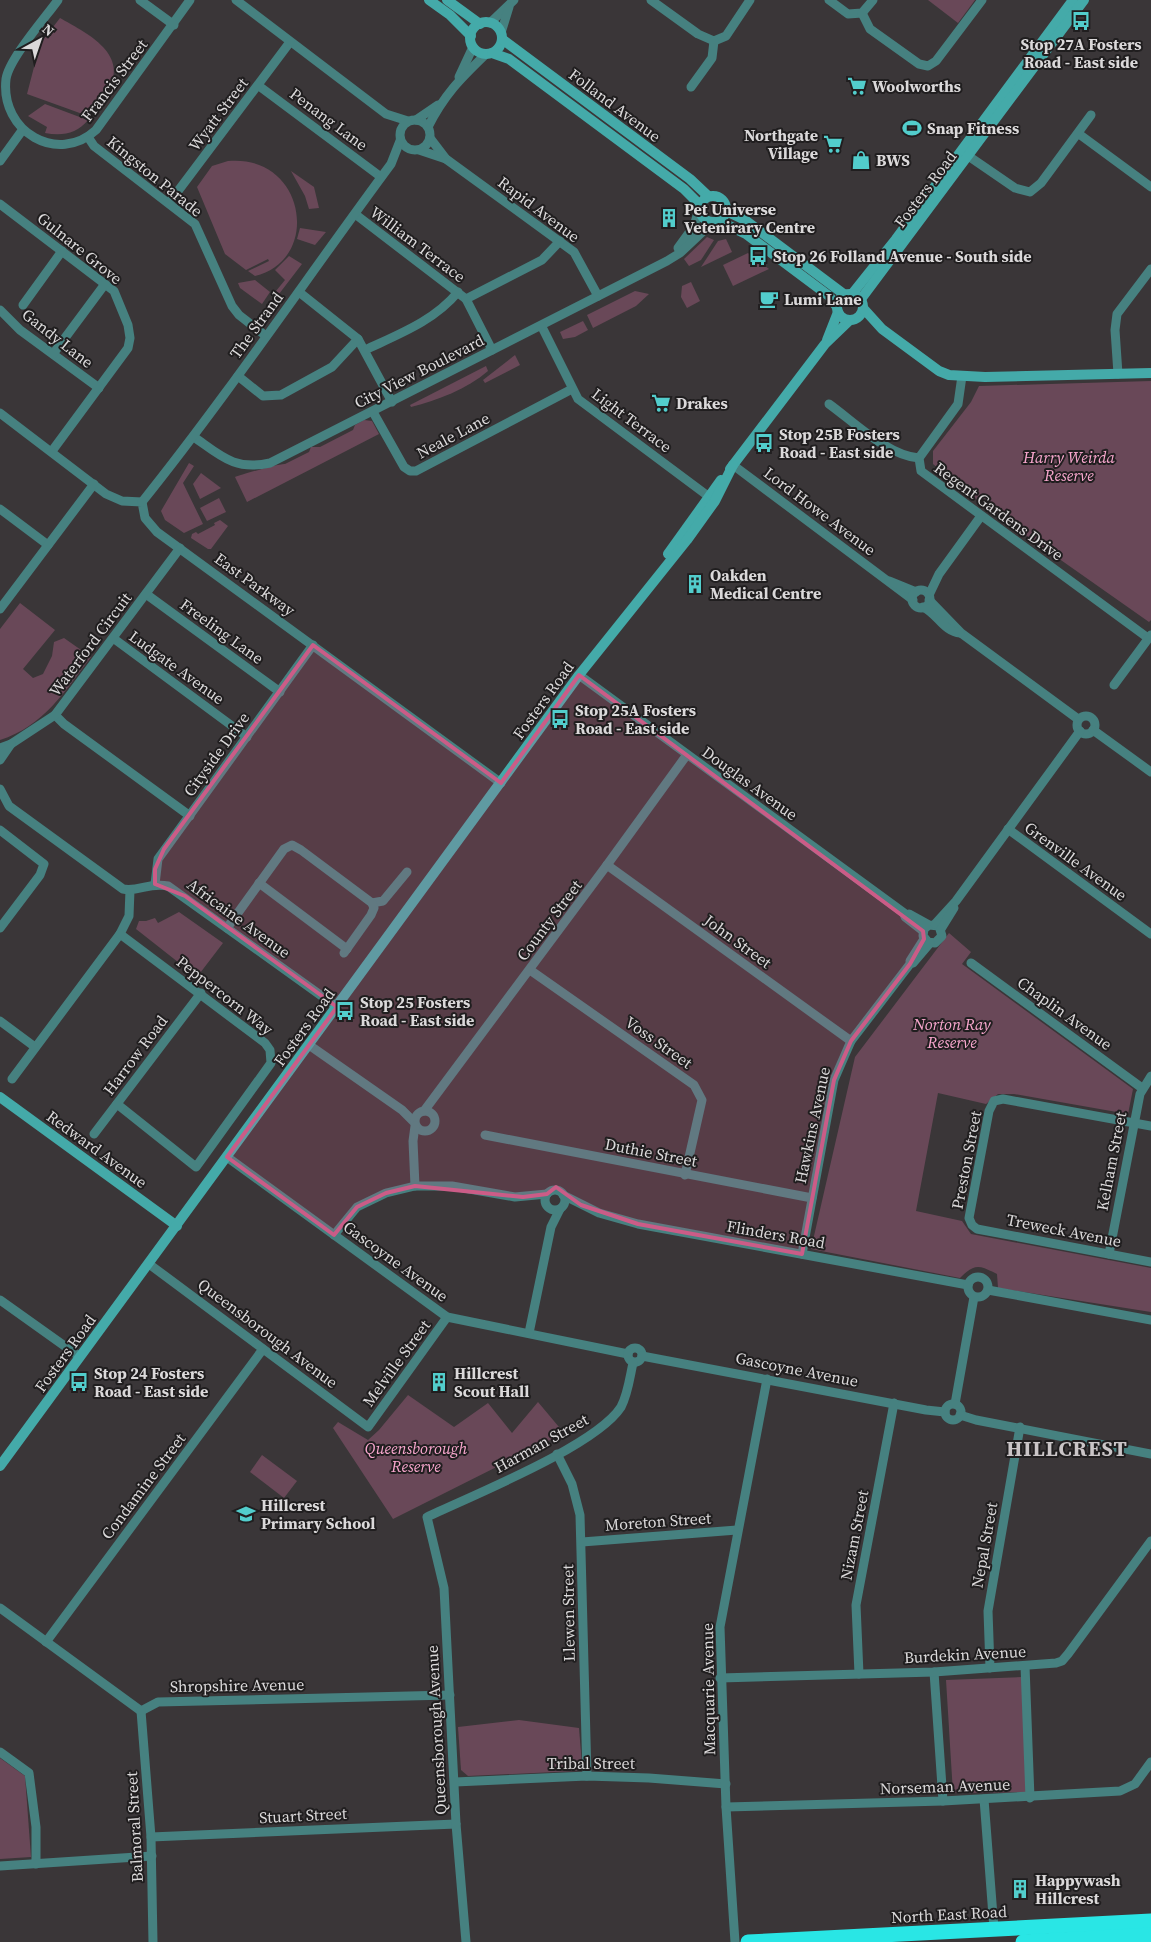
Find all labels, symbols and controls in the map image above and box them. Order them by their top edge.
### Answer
bus stop icon: Stop 27A Fosters Road - East side [1070,10,1092,32]
north arrow [15,15,65,65]
text: N [38,19,59,41]
place label: Stop 27A Fosters Road - East side [1020,33,1142,73]
street label: Francis Street [76,34,153,126]
street label: Folland Avenue [565,63,665,147]
street label: Wyatt Street [183,72,253,155]
supermarket icon: Woolworths [846,75,868,97]
place label: Woolworths [872,75,961,97]
street label: Penang Lane [286,82,372,156]
sports icon: Snap Fitness [901,117,923,139]
place label: Snap Fitness [927,117,1019,139]
place label: Northgate Village [744,124,818,164]
street label: Kingston Parade [103,131,207,221]
supermarket icon: Northgate Village [822,133,844,155]
street label: Fosters Road [889,146,961,232]
shop icon: BWS [850,149,872,171]
place label: BWS [876,149,910,171]
street label: Rapid Avenue [493,171,585,247]
place label: Pet Universe Vetenirary Centre [684,198,815,238]
street label: William Terrace [366,201,470,287]
street label: Gulnare Grove [33,207,127,289]
building icon: Pet Universe Vetenirary Centre [658,207,680,229]
bus stop icon: Stop 26 Folland Avenue - South side [747,245,769,267]
place label: Stop 26 Folland Avenue - South side [773,245,1032,267]
street label: The Strand [224,287,288,363]
cafe icon: Lumi Lane [758,288,780,310]
place label: Lumi Lane [784,288,862,310]
street label: Gandy Lane [18,303,98,373]
street label: City View Boulevard [350,329,488,413]
street label: Light Terrace [588,383,676,457]
supermarket icon: Drakes [650,392,672,414]
place label: Drakes [676,392,728,414]
street label: Neale Lane [413,407,493,463]
place label: Stop 25B Fosters Road - East side [779,423,900,463]
bus stop icon: Stop 25B Fosters Road - East side [753,432,775,454]
park label: Harry Weirda Reserve [1022,446,1116,486]
street label: Regent Gardens Drive [930,457,1068,565]
street label: Lord Howe Avenue [759,462,881,560]
street label: East Parkway [210,547,300,621]
place label: Oakden Medical Centre [710,564,821,604]
building icon: Oakden Medical Centre [684,573,706,595]
street label: Waterford Circuit [44,587,137,700]
street label: Freeling Lane [176,593,268,669]
street label: Ludgate Avenue [125,625,229,709]
street label: Fosters Road [507,657,579,743]
place label: Stop 25A Fosters Road - East side [575,699,696,739]
street label: Cityside Drive [178,707,254,801]
bus stop icon: Stop 25A Fosters Road - East side [549,708,571,730]
street label: Douglas Avenue [698,741,802,825]
street label: Grenville Avenue [1020,816,1132,906]
street label: Africaine Avenue [183,873,295,963]
street label: County Street [511,874,587,965]
street label: John Street [699,908,777,973]
street label: Peppercorn Way [172,950,279,1040]
street label: Chaplin Avenue [1013,971,1117,1055]
street label: Fosters Road [268,984,340,1070]
place label: Stop 25 Fosters Road - East side [360,991,474,1031]
bus stop icon: Stop 25 Fosters Road - East side [334,1000,356,1022]
street label: Harrow Road [98,1011,172,1099]
street label: Voss Street [621,1011,698,1074]
park label: Norton Ray Reserve [912,1013,991,1053]
street label: Hawkins Avenue [789,1065,835,1185]
street label: Redward Avenue [42,1105,152,1193]
street label: Preston Street [946,1108,986,1211]
street label: Kelham Street [1091,1109,1132,1212]
street label: Duthie Street [603,1132,700,1172]
street label: Treweck Avenue [1005,1208,1123,1252]
street label: Gascoyne Avenue [339,1215,453,1307]
street label: Flinders Road [725,1215,827,1253]
street label: Queensborough Avenue [194,1273,342,1393]
street label: Fosters Road [29,1310,101,1396]
street label: Melville Street [357,1314,435,1411]
street label: Gascoyne Avenue [734,1346,860,1392]
place label: Stop 24 Fosters Road - East side [94,1362,208,1402]
place label: Hillcrest Scout Hall [454,1362,529,1402]
bus stop icon: Stop 24 Fosters Road - East side [68,1371,90,1393]
building icon: Hillcrest Scout Hall [428,1371,450,1393]
street label: Harman Street [490,1408,593,1478]
street label: Condamine Street [96,1428,191,1544]
district label: HILLCREST [1006,1434,1128,1463]
park label: Queensborough Reserve [365,1437,467,1477]
street label: Nizam Street [834,1487,874,1582]
place label: Hillcrest Primary School [261,1494,375,1534]
street label: Nepal Street [966,1500,1003,1590]
school or university icon: Hillcrest Primary School [235,1503,257,1525]
street label: Moreton Street [604,1506,713,1536]
street label: Llewen Street [556,1563,580,1662]
street label: Macquarie Avenue [696,1623,720,1755]
street label: Burdekin Avenue [903,1640,1027,1668]
street label: Queensborough Avenue [421,1645,451,1815]
street label: Shropshire Avenue [170,1673,304,1697]
street label: Tribal Street [547,1752,636,1774]
street label: Balmoral Street [120,1770,148,1883]
street label: Norseman Avenue [879,1773,1011,1799]
street label: Stuart Street [258,1802,348,1828]
place label: Happywash Hillcrest [1035,1869,1121,1909]
building icon: Happywash Hillcrest [1009,1878,1031,1900]
street label: North East Road [891,1900,1007,1928]

